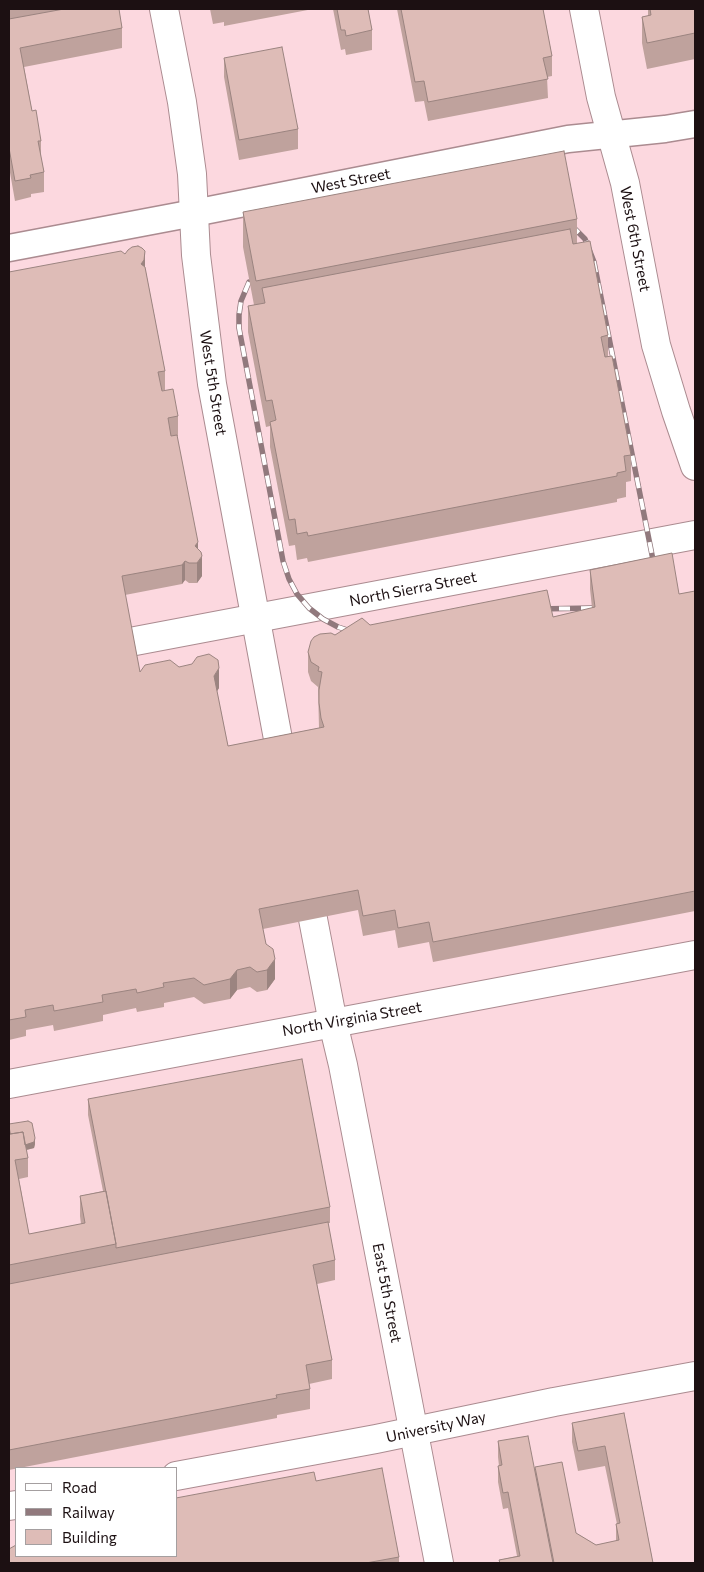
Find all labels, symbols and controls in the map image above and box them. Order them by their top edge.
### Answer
street label: West Street [310,164,392,198]
street label: West 6th Street [616,185,654,293]
street label: West 5th Street [196,329,230,437]
street label: North Sierra Street [348,568,478,610]
street label: North Virginia Street [281,998,423,1040]
street label: East 5th Street [369,1242,405,1344]
street label: University Way [384,1408,488,1446]
legend [15,1467,178,1557]
text: Road [62,1478,97,1496]
text: Railway [62,1503,115,1521]
text: Building [62,1528,117,1546]

